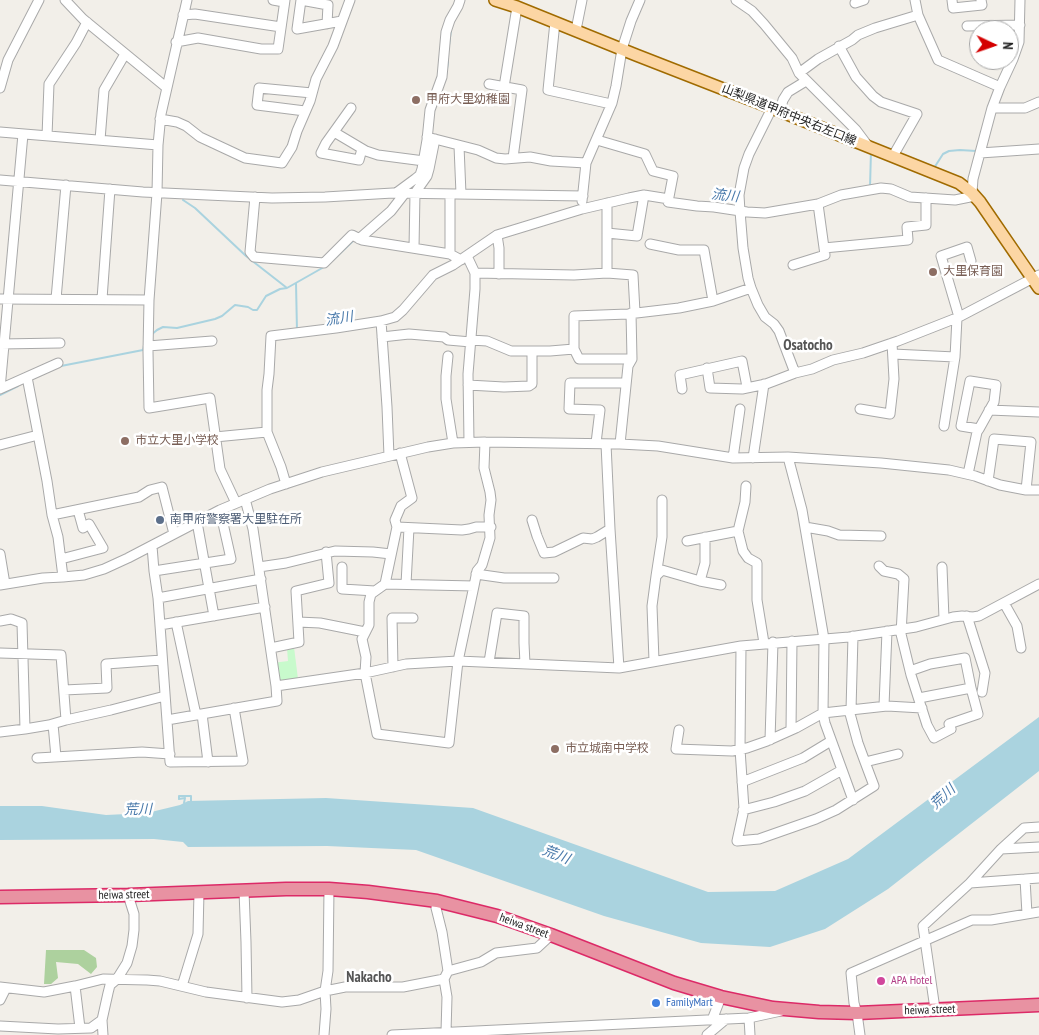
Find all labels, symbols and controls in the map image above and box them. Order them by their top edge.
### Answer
north arrow [969,20,1019,70]
text: N [999,41,1017,50]
street label: 山梨県道甲府中央右左口線 [720,81,858,149]
place label: 甲府大里幼稚園 [426,93,510,107]
marker: 甲府大里幼稚園 [410,94,422,106]
water label: 流川 [710,186,740,206]
place label: 大里保育園 [943,265,1003,279]
marker: 大里保育園 [927,266,939,278]
water label: 流川 [324,309,354,329]
district label: Osatocho [783,337,833,355]
place label: 市立大里小学校 [135,434,219,448]
marker: 市立大里小学校 [119,435,131,447]
place label: 南甲府警察署大里駐在所 [170,513,302,527]
marker: 南甲府警察署大里駐在所 [154,514,166,526]
place label: 市立城南中学校 [565,742,649,756]
marker: 市立城南中学校 [549,743,561,755]
water label: 荒川 [927,781,959,813]
water label: 荒川 [124,801,152,819]
water label: 荒川 [540,842,572,868]
street label: heiwa street [98,887,150,903]
street label: heiwa street [498,911,550,941]
district label: Nakacho [346,969,392,987]
place label: APA Hotel [891,974,932,988]
marker: APA Hotel [875,975,887,987]
place label: FamilyMart [666,996,713,1010]
marker: FamilyMart [650,997,662,1009]
street label: heiwa street [904,1002,956,1018]

